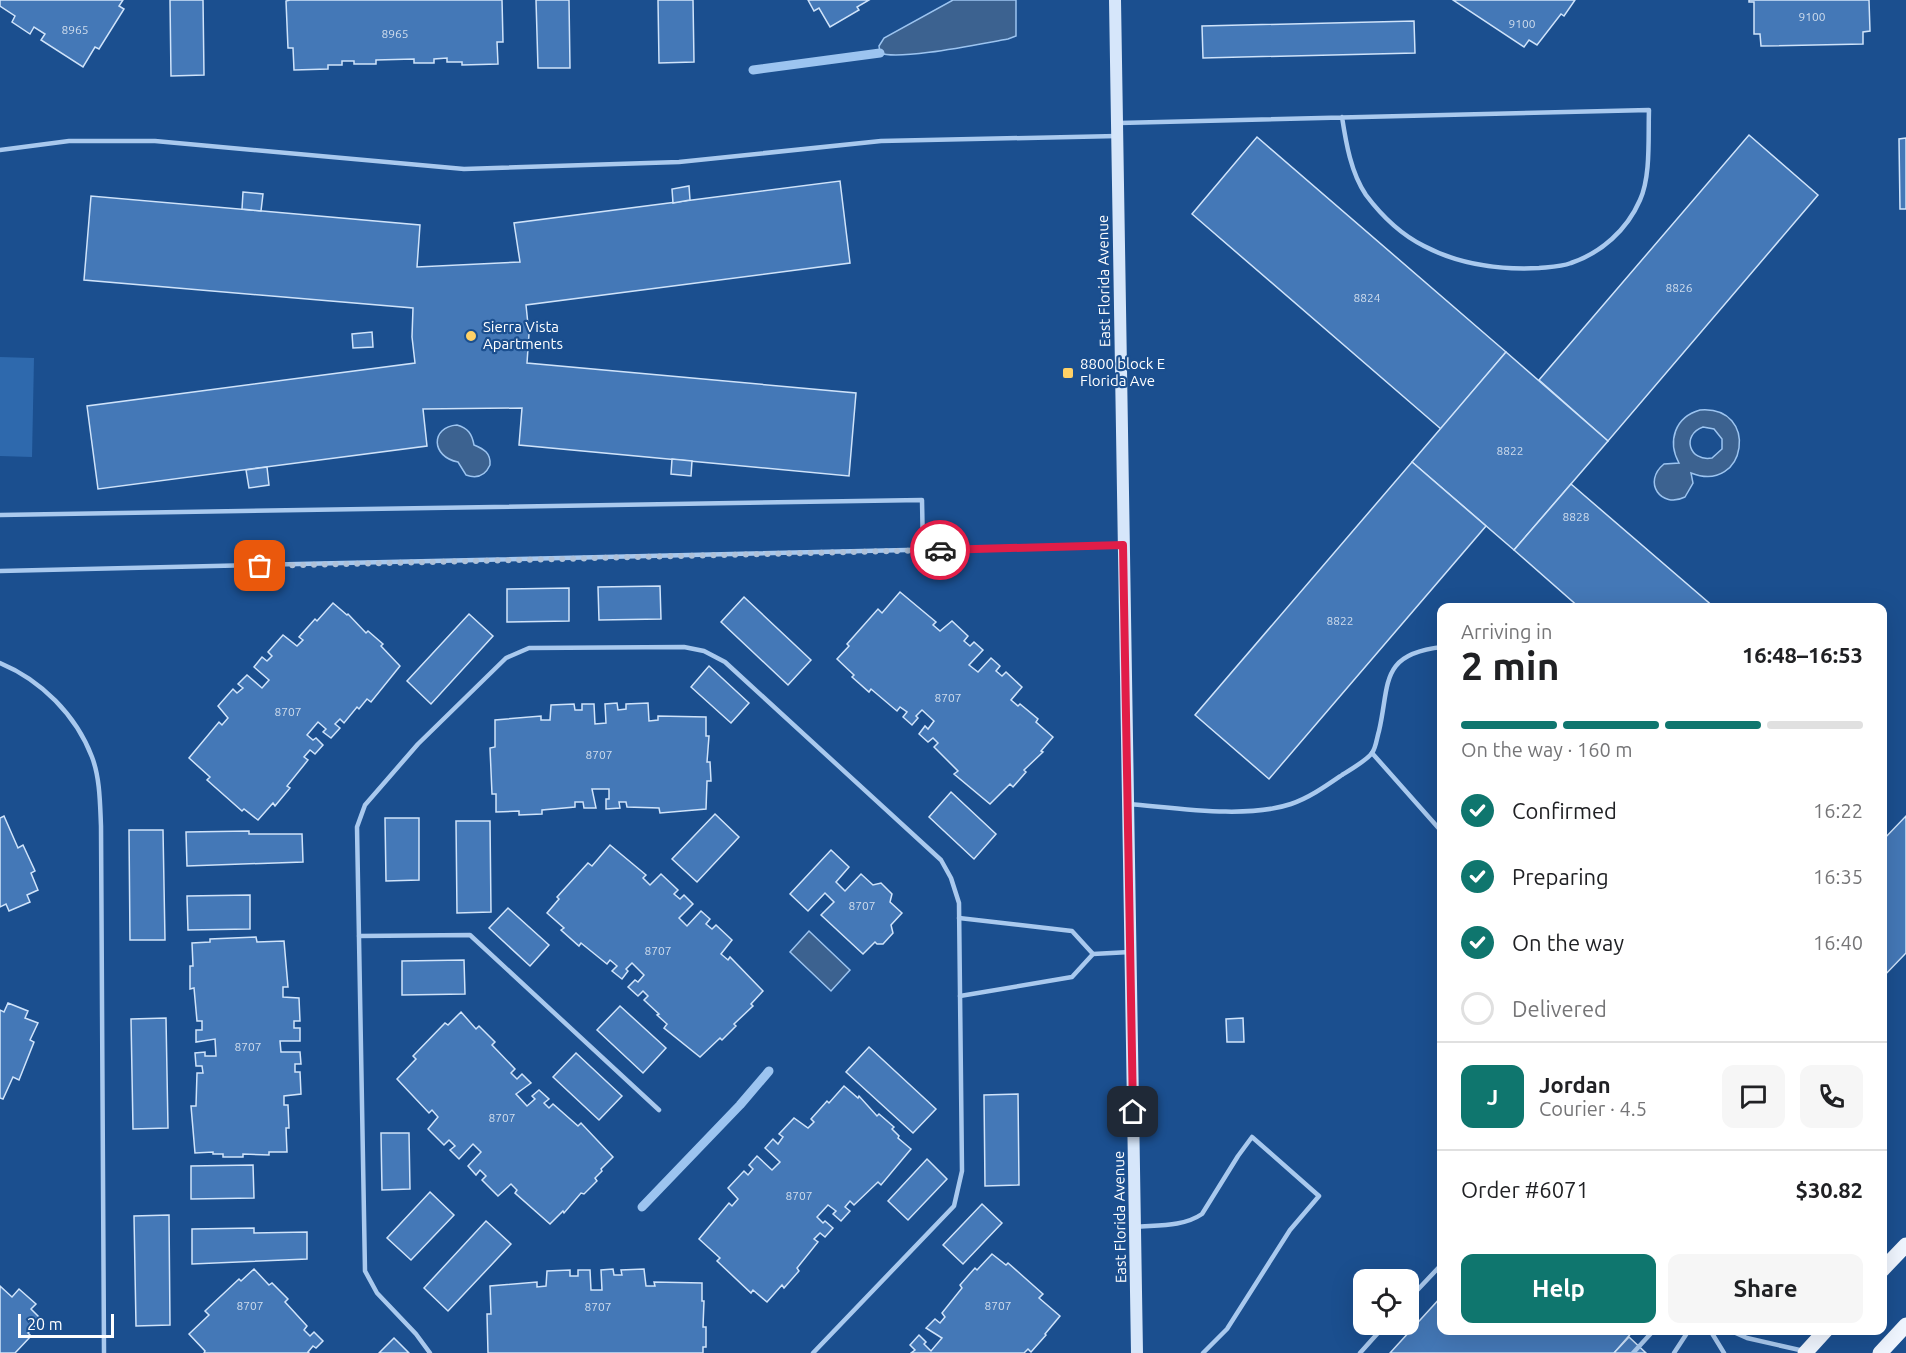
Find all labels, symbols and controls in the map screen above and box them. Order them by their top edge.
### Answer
house number: 9100 [1798,10,1826,23]
house number: 9100 [1508,17,1536,30]
house number: 8965 [61,23,89,36]
house number: 8965 [381,27,409,40]
street label: East Florida Avenue [1094,215,1113,347]
house number: 8826 [1665,281,1693,294]
house number: 8824 [1353,291,1381,304]
place label: Sierra Vista Apartments [483,318,563,352]
marker: Sierra Vista Apartments [464,329,478,343]
place label: 8800 block E Florida Ave [1080,355,1165,389]
marker: 8800 block E Florida Ave [1061,366,1075,380]
house number: 8822 [1496,444,1524,457]
house number: 8828 [1562,510,1590,523]
courier [910,520,970,580]
icon: car [924,534,957,567]
pin [234,540,285,591]
icon: bag [243,549,276,582]
house number: 8822 [1326,614,1354,627]
text: Arriving in [1461,620,1552,643]
text: 16:48–16:53 [1742,642,1863,667]
text: 2 min [1461,644,1560,687]
house number: 8707 [934,691,962,704]
house number: 8707 [274,705,302,718]
text: On the way · 160 m [1461,738,1633,761]
house number: 8707 [585,748,613,761]
icon: check [1461,794,1494,827]
text: Confirmed [1512,798,1617,823]
text: 16:22 [1813,799,1863,822]
icon: check [1461,860,1494,893]
text: Preparing [1512,864,1609,889]
text: 16:35 [1813,865,1863,888]
house number: 8707 [848,899,876,912]
icon: check [1461,926,1494,959]
text: On the way [1512,930,1624,955]
text: 16:40 [1813,931,1863,954]
house number: 8707 [644,944,672,957]
text: Delivered [1512,996,1607,1021]
house number: 8707 [234,1040,262,1053]
button: chat [1722,1065,1785,1128]
button: phone [1800,1065,1863,1128]
text: Jordan [1539,1072,1611,1097]
text: J [1487,1084,1498,1109]
pin [1107,1086,1158,1137]
icon: home [1116,1095,1149,1128]
text: Courier · 4.5 [1539,1097,1647,1120]
house number: 8707 [488,1111,516,1124]
street label: East Florida Avenue [1110,1151,1129,1283]
text: Order #6071 [1461,1177,1589,1202]
text: $30.82 [1796,1177,1863,1202]
house number: 8707 [785,1189,813,1202]
button: Help [1461,1254,1656,1323]
button: Share [1668,1254,1863,1323]
map controls [1353,1269,1419,1335]
button: locate [1353,1269,1419,1335]
house number: 8707 [236,1299,264,1312]
house number: 8707 [984,1299,1012,1312]
house number: 8707 [584,1300,612,1313]
scale bar [18,1311,114,1338]
text: 20 m [27,1315,63,1333]

